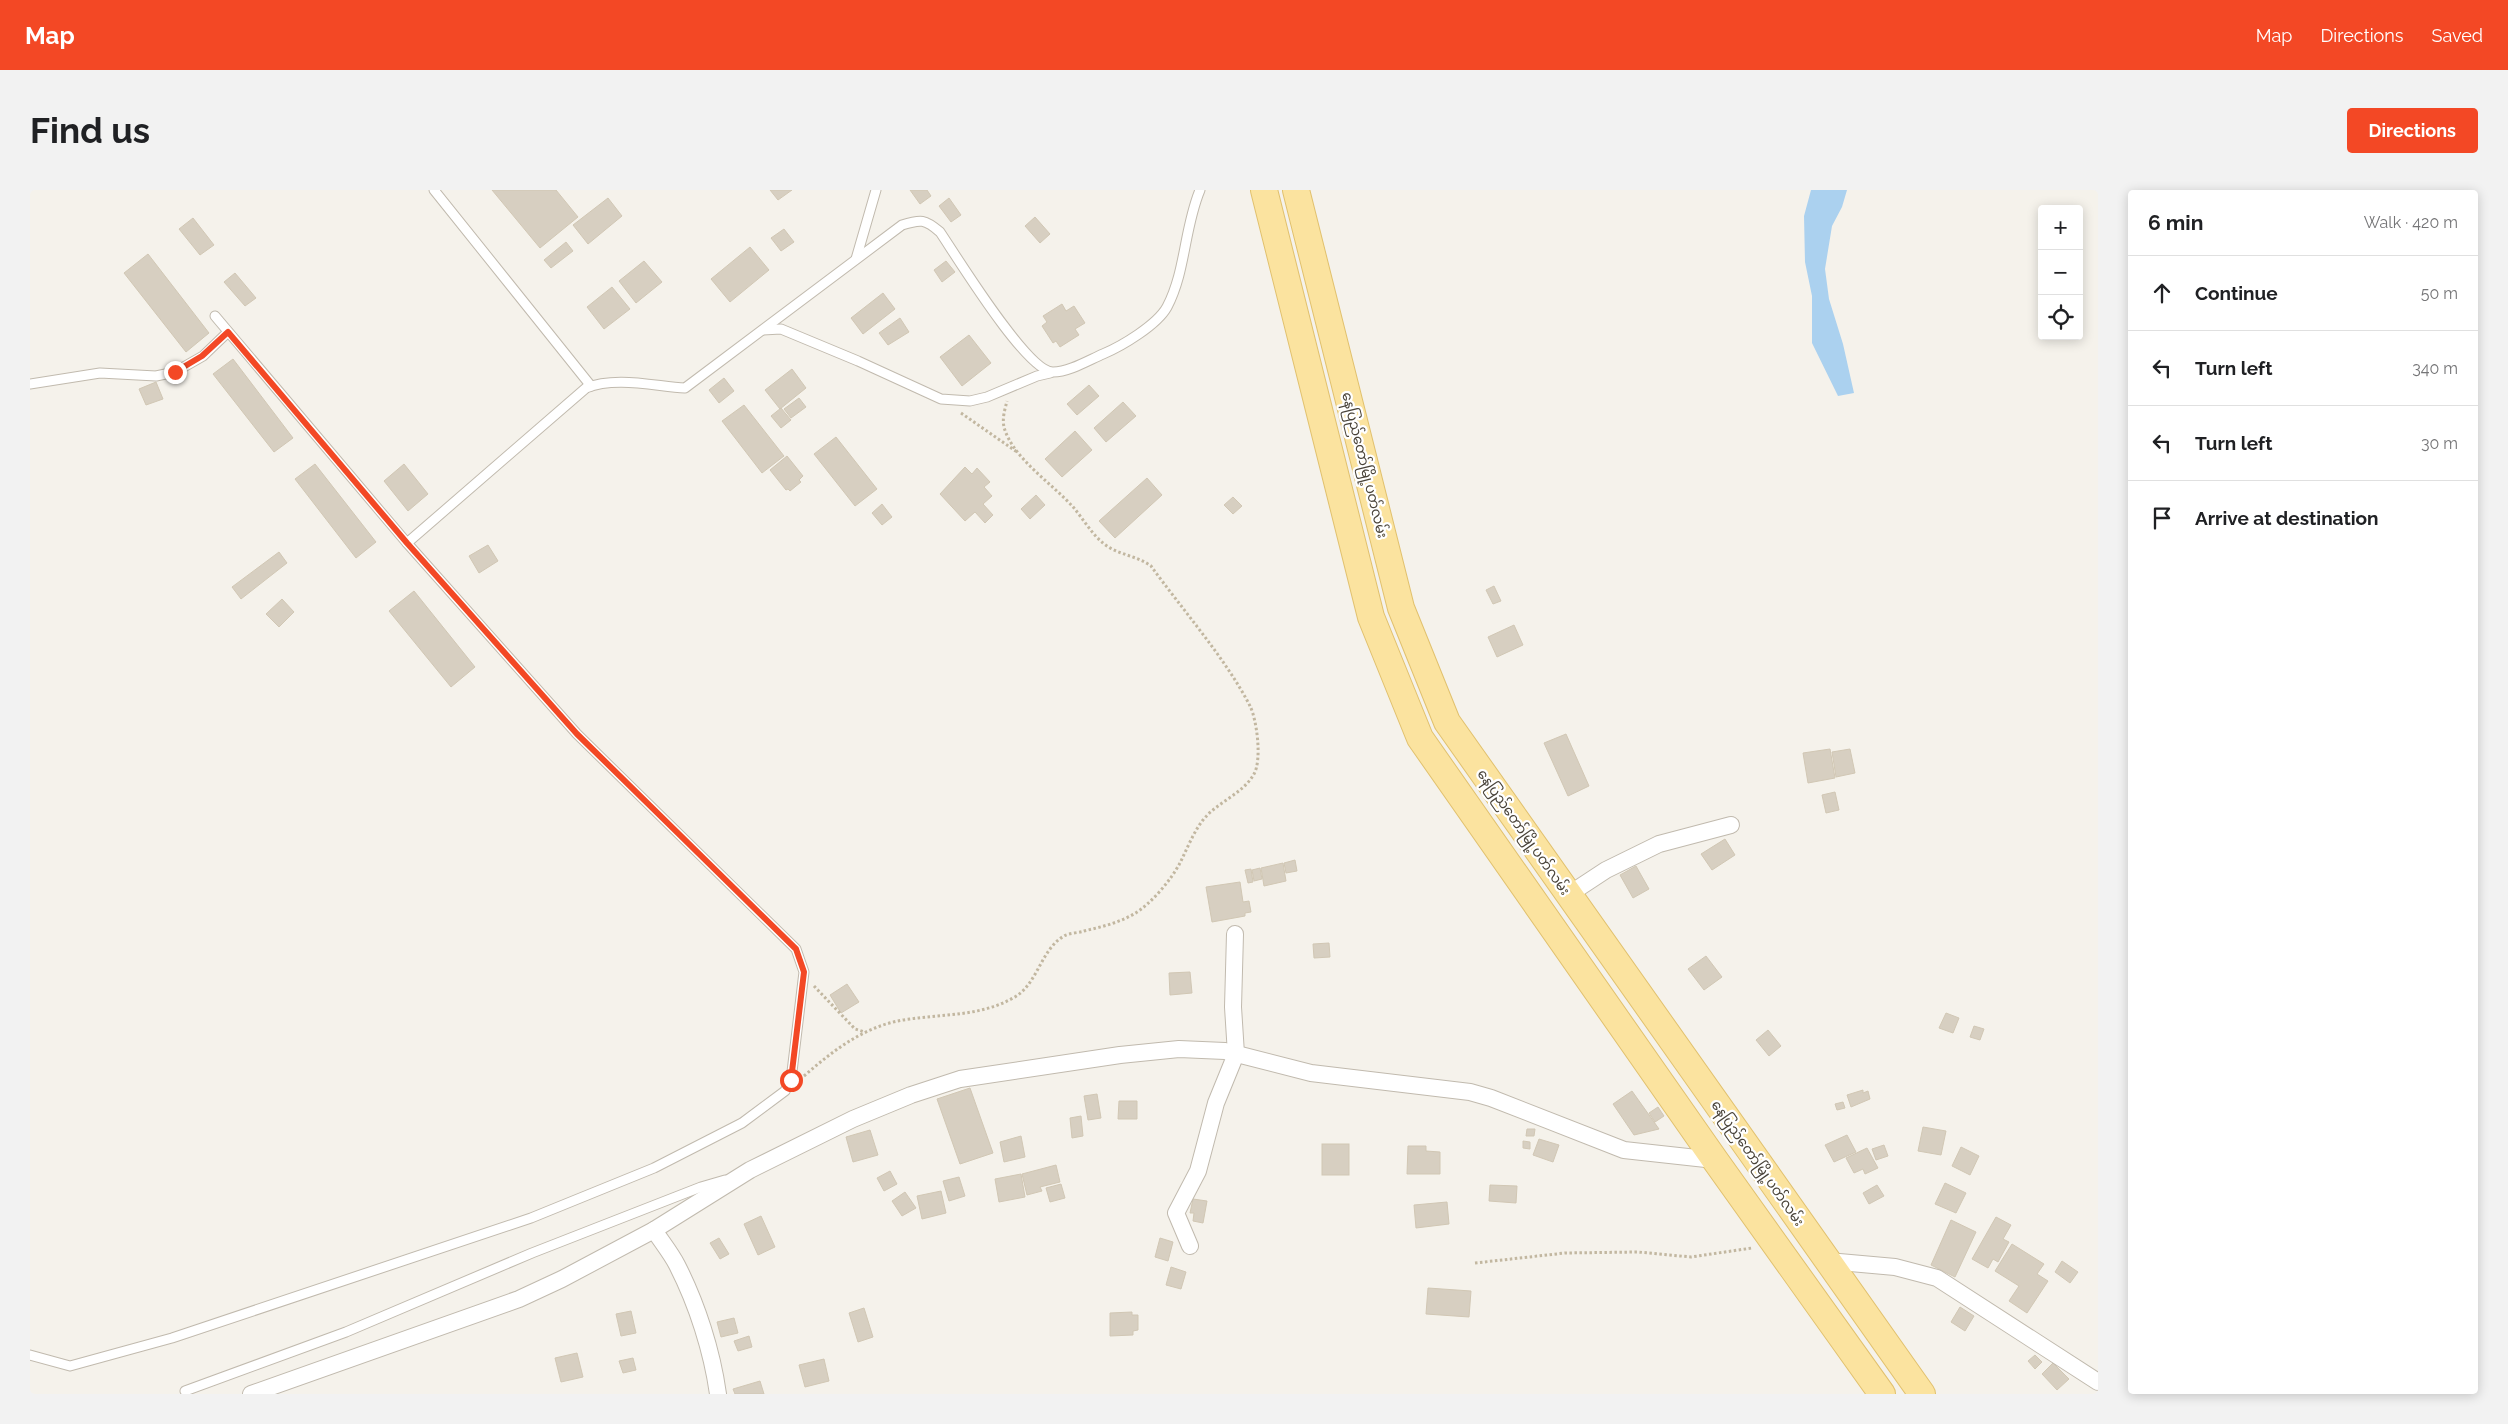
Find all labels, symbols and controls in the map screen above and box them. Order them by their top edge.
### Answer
text: Map [25,21,75,50]
text: Map [2256,25,2292,46]
text: Directions [2320,25,2404,46]
text: Saved [2432,25,2483,46]
button: Directions [2347,108,2478,153]
text: Find us [30,110,150,151]
map controls [2038,205,2083,340]
button: + [2038,205,2083,250]
text: 6 min [2148,210,2203,235]
text: Walk · 420 m [2364,213,2458,232]
button: − [2038,250,2083,295]
icon: ahead [2148,279,2176,307]
text: Continue [2195,282,2278,304]
text: 50 m [2421,284,2458,303]
button: locate [2038,295,2083,340]
icon: left [2148,354,2176,382]
text: Turn left [2195,357,2272,379]
text: 340 m [2412,359,2458,378]
route end [164,361,187,384]
street label: နေပြည်တော်မြို့ပတ်လမ်း [1335,390,1393,541]
icon: left [2148,429,2176,457]
text: Turn left [2195,432,2272,454]
text: 30 m [2421,434,2458,453]
icon: arrive [2148,504,2176,532]
text: Arrive at destination [2195,507,2379,529]
street label: နေပြည်တော်မြို့ပတ်လမ်း [1471,765,1575,900]
route start [780,1069,803,1092]
street label: နေပြည်တော်မြို့ပတ်လမ်း [1705,1096,1809,1231]

